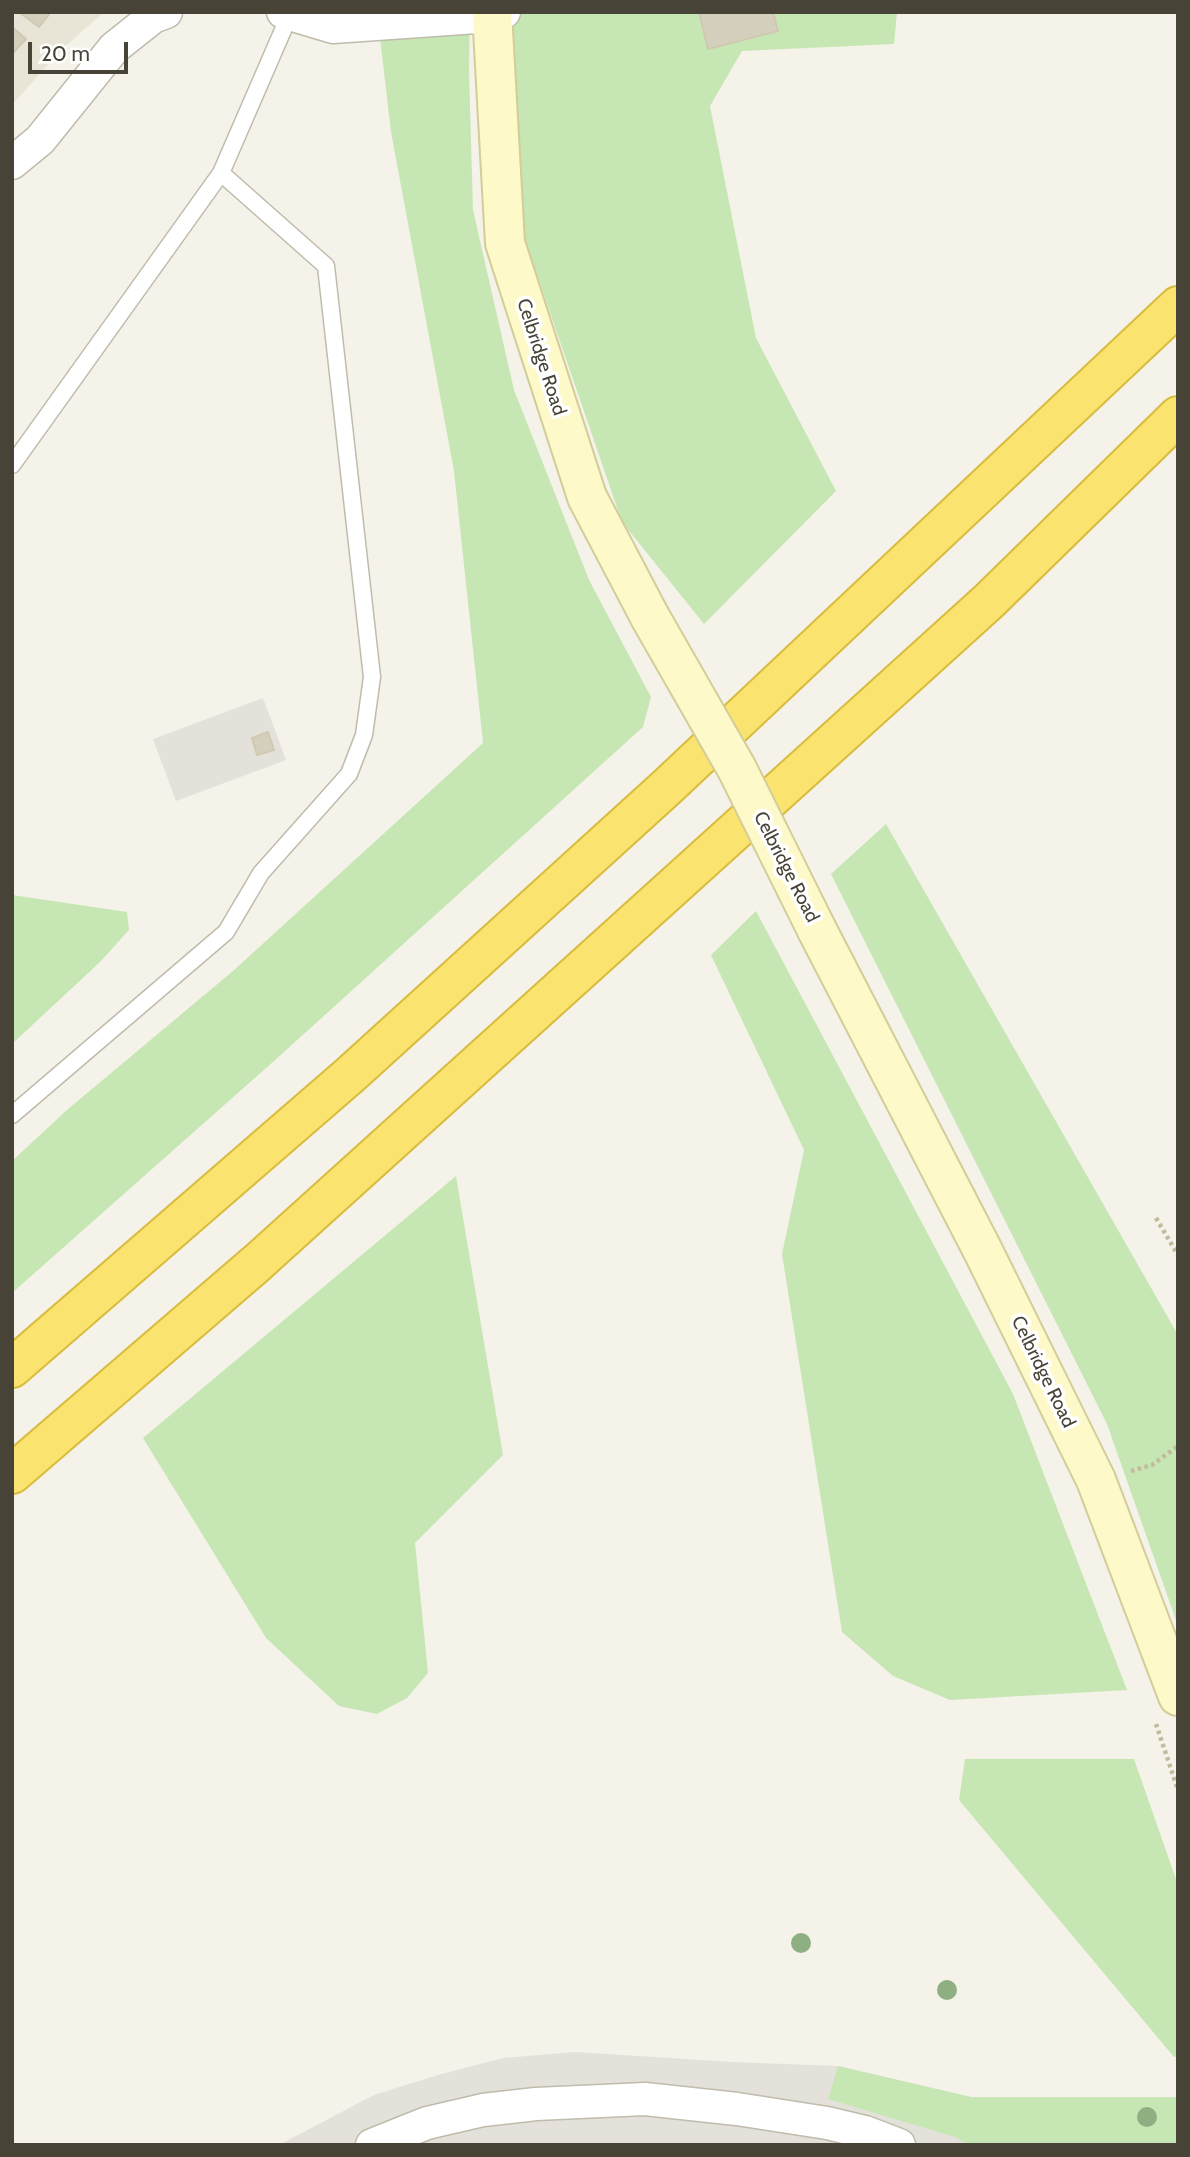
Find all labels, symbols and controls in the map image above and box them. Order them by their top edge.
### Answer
scale bar [32,28,131,72]
text: 20 m [41,41,90,66]
street label: Celbridge Road [511,296,571,418]
street label: Celbridge Road [748,808,824,926]
street label: Celbridge Road [1006,1312,1080,1432]

